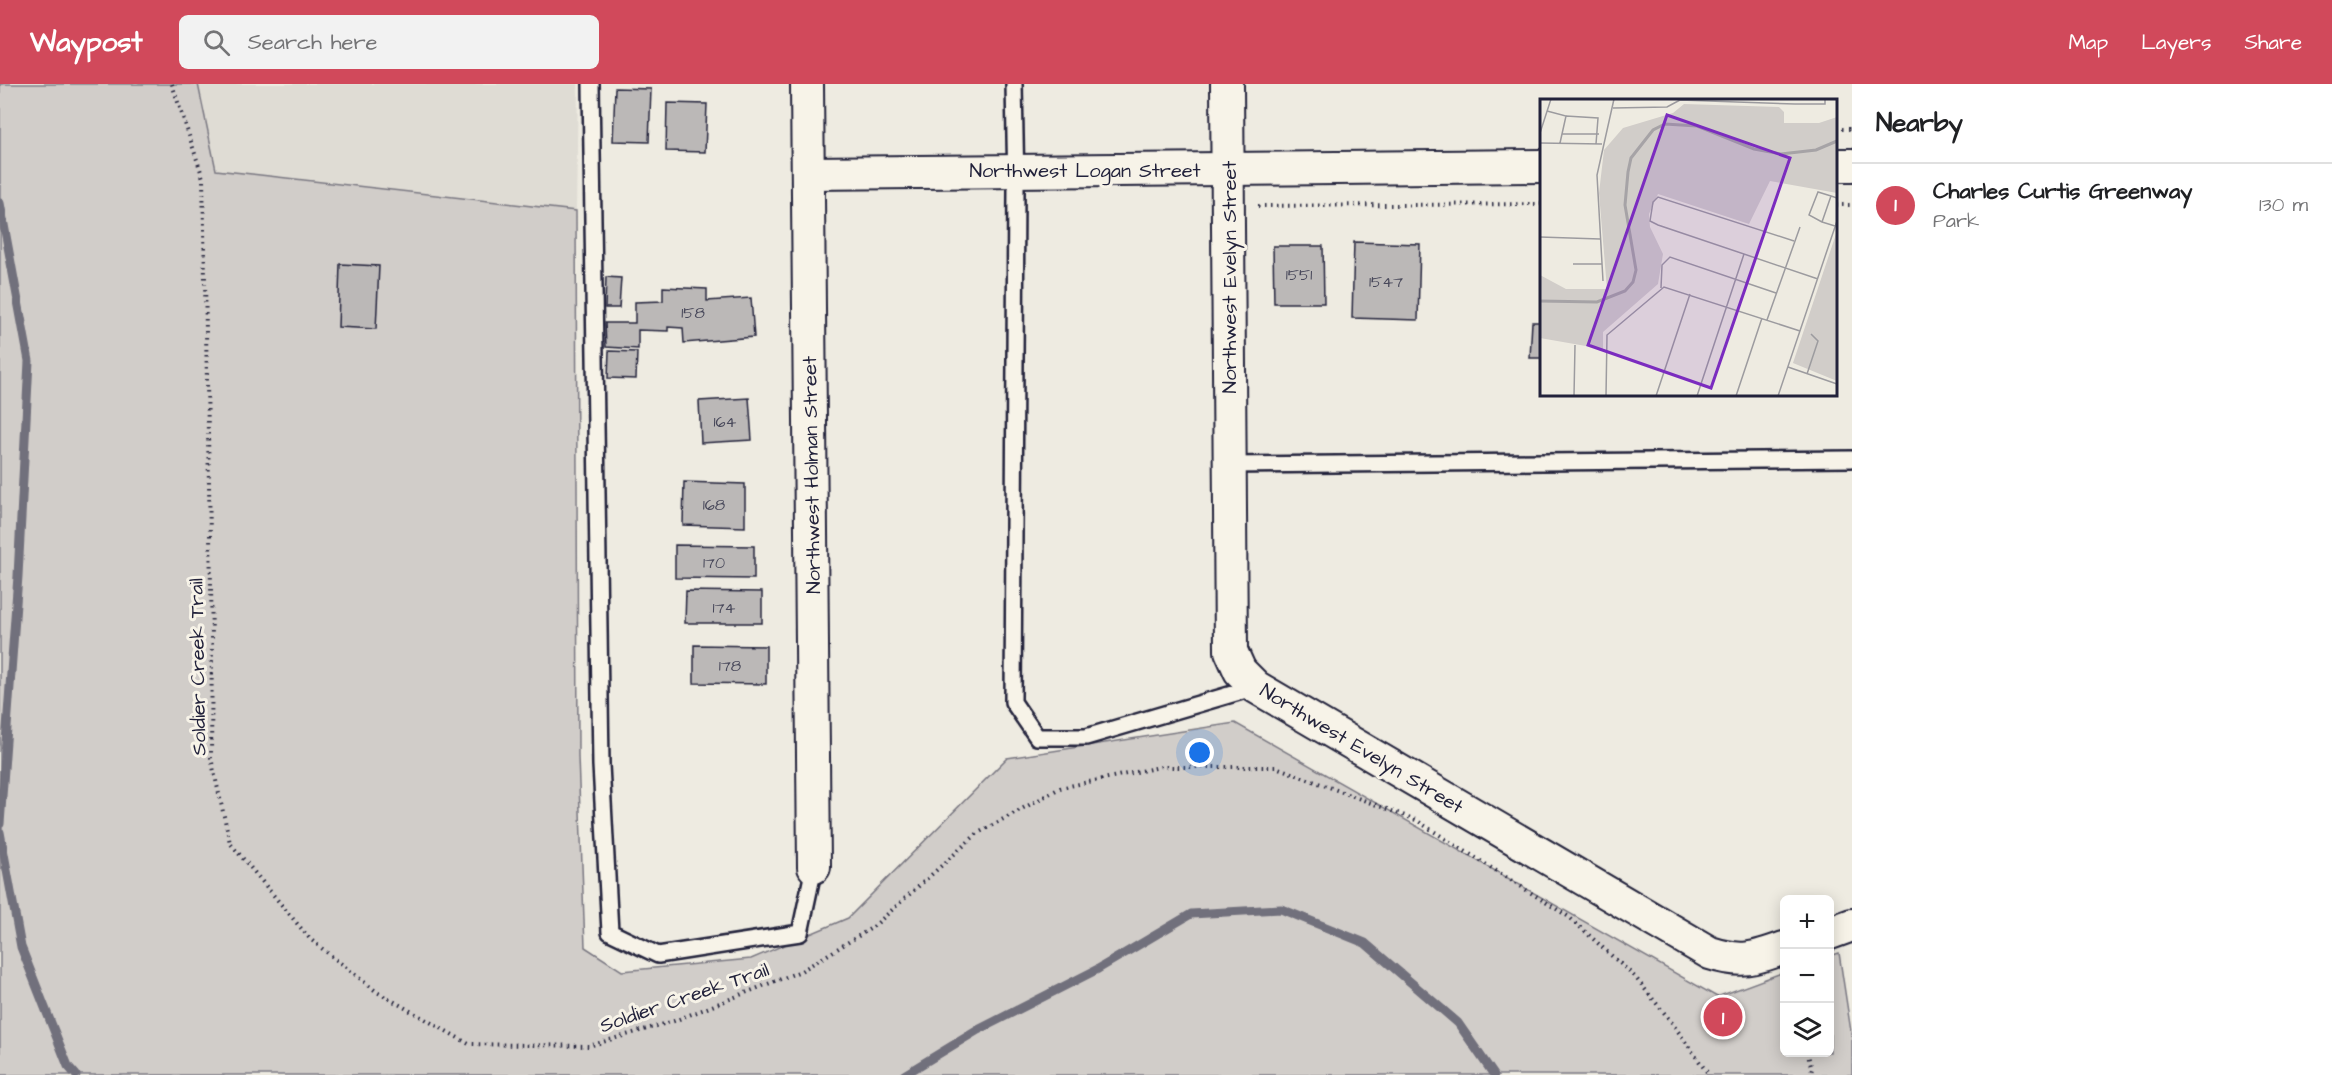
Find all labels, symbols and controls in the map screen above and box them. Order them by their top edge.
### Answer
search box [179,15,599,69]
text: Waypost [30,23,143,62]
icon: search [200,26,233,59]
text: Search here [248,27,378,58]
text: Map [2068,28,2108,57]
text: Layers [2141,28,2211,57]
text: Share [2244,28,2302,57]
inset map [1540,99,1837,396]
text: Nearby [1876,105,1963,141]
street label: Northwest Logan Street [969,157,1201,186]
street label: Northwest Evelyn Street [1216,161,1245,393]
text: Charles Curtis Greenway [1933,176,2192,207]
text: 1 [1894,191,1897,219]
text: 130 m [2259,191,2308,219]
text: Park [1933,207,1979,235]
house number: 1551 [1286,264,1312,286]
house number: 1547 [1369,271,1403,293]
house number: 158 [681,302,705,324]
street label: Northwest Holman Street [796,356,828,594]
house number: 164 [714,411,737,433]
house number: 168 [703,494,725,516]
house number: 170 [703,552,725,574]
street label: Soldier Creek Trail [182,578,214,756]
house number: 174 [713,597,736,619]
house number: 178 [719,655,741,677]
street label: Northwest Evelyn Street [1254,677,1468,822]
your location [1185,738,1214,767]
map controls [1780,895,1834,1057]
button: + [1780,895,1834,949]
button: − [1780,949,1834,1003]
street label: Soldier Creek Trail [596,956,773,1040]
pin: 1 [1704,994,1742,1040]
button: layers [1780,1003,1834,1057]

